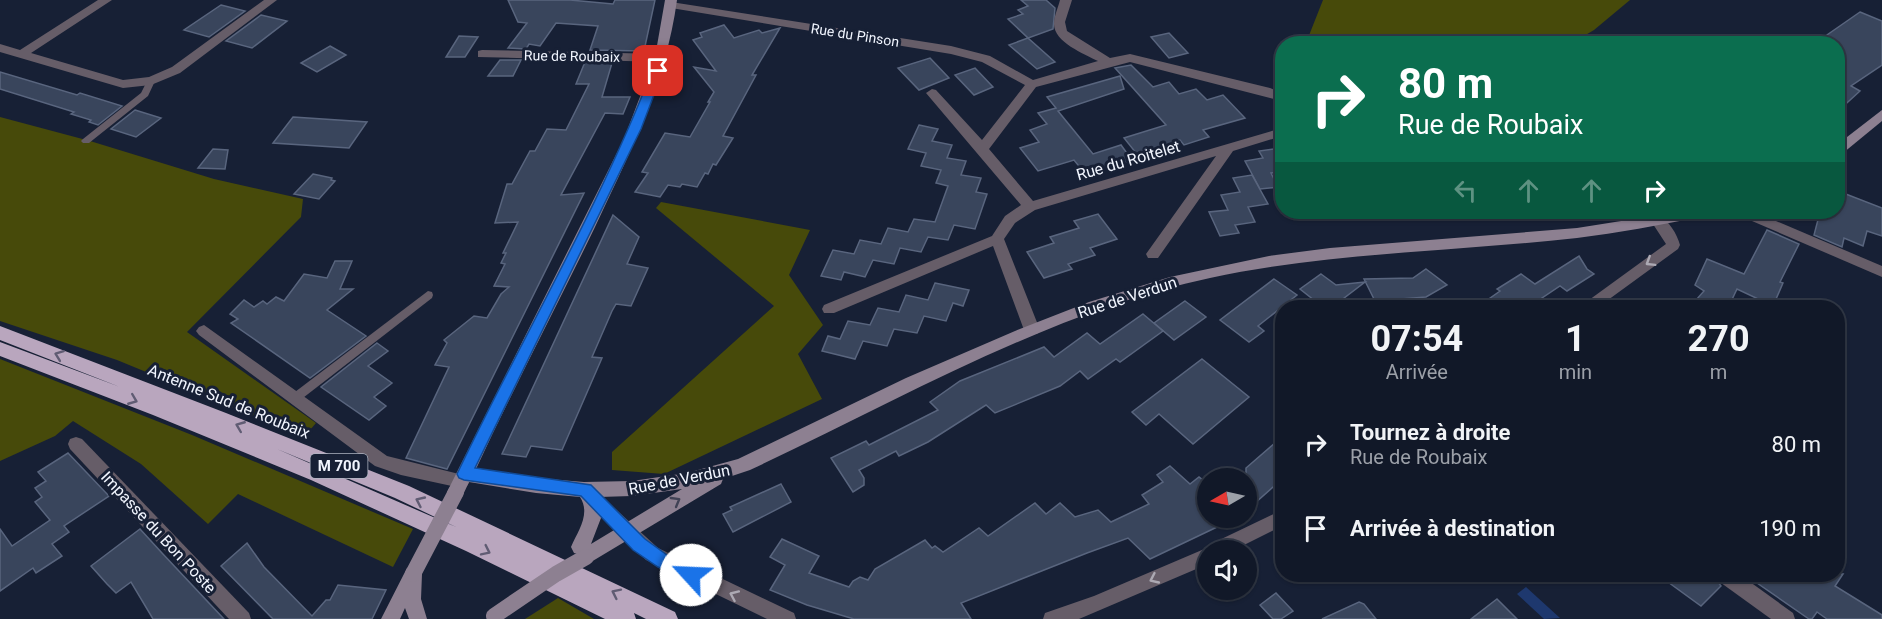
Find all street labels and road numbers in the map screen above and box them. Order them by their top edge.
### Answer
street label: Rue du Pinson [810,20,900,50]
street label: Rue de Roubaix [524,47,620,65]
street label: Rue du Roitelet [1074,137,1182,184]
street label: Rue de Verdun [1075,273,1179,322]
street label: Antenne Sud de Roubaix [145,360,313,443]
road number: M 700 [310,454,368,478]
street label: Rue de Verdun [627,460,731,499]
street label: Impasse du Bon Poste [97,467,220,597]

